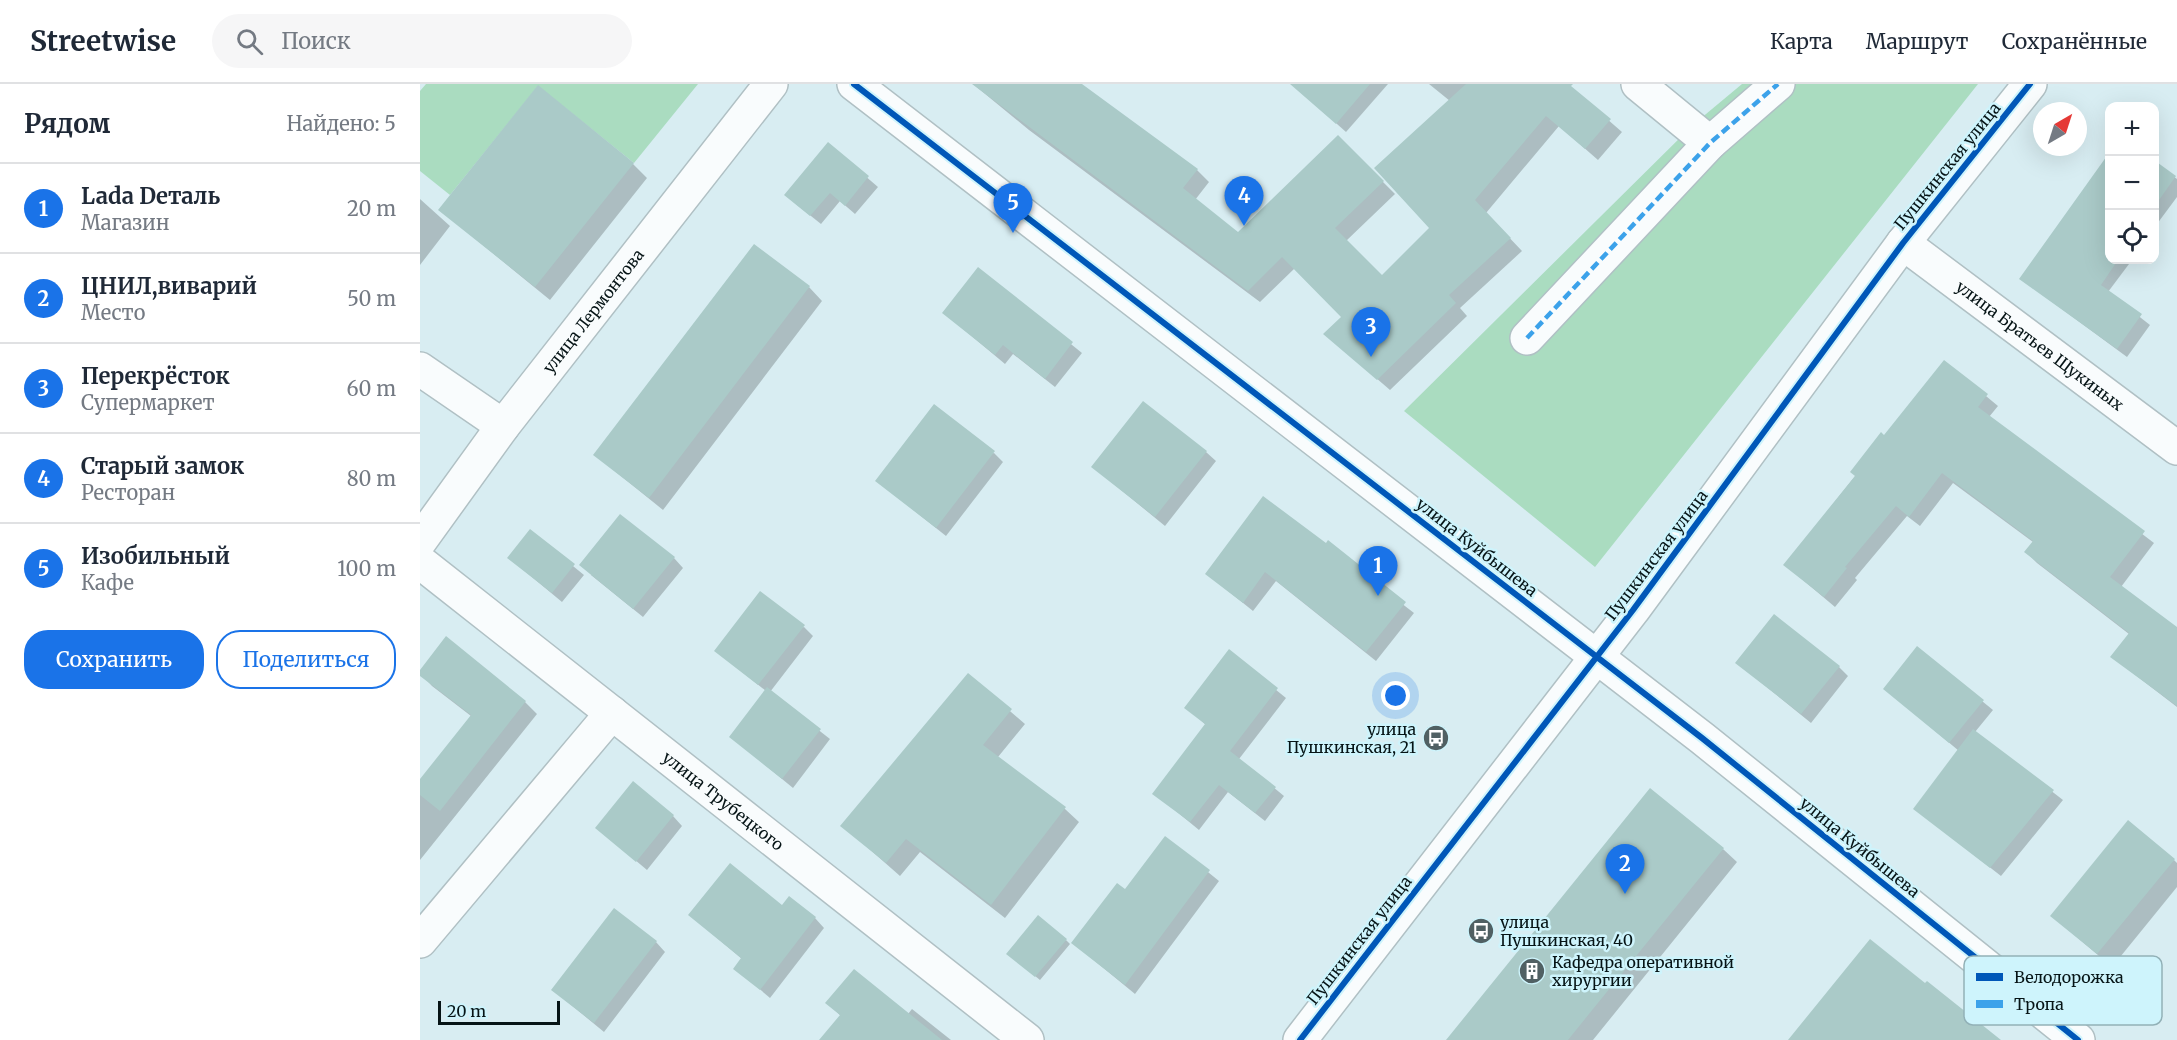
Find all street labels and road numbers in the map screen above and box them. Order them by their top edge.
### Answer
street label: Пушкинская улица [1889,98,2005,234]
street label: улица Лермонтова [538,245,648,377]
street label: улица Братьев Щукиных [1952,276,2128,415]
street label: Пушкинская улица [1600,485,1712,624]
street label: улица Куйбышева [1412,493,1542,601]
street label: улица Трубецкого [659,747,788,855]
street label: улица Куйбышева [1796,793,1924,902]
street label: Пушкинская улица [1302,871,1416,1008]

